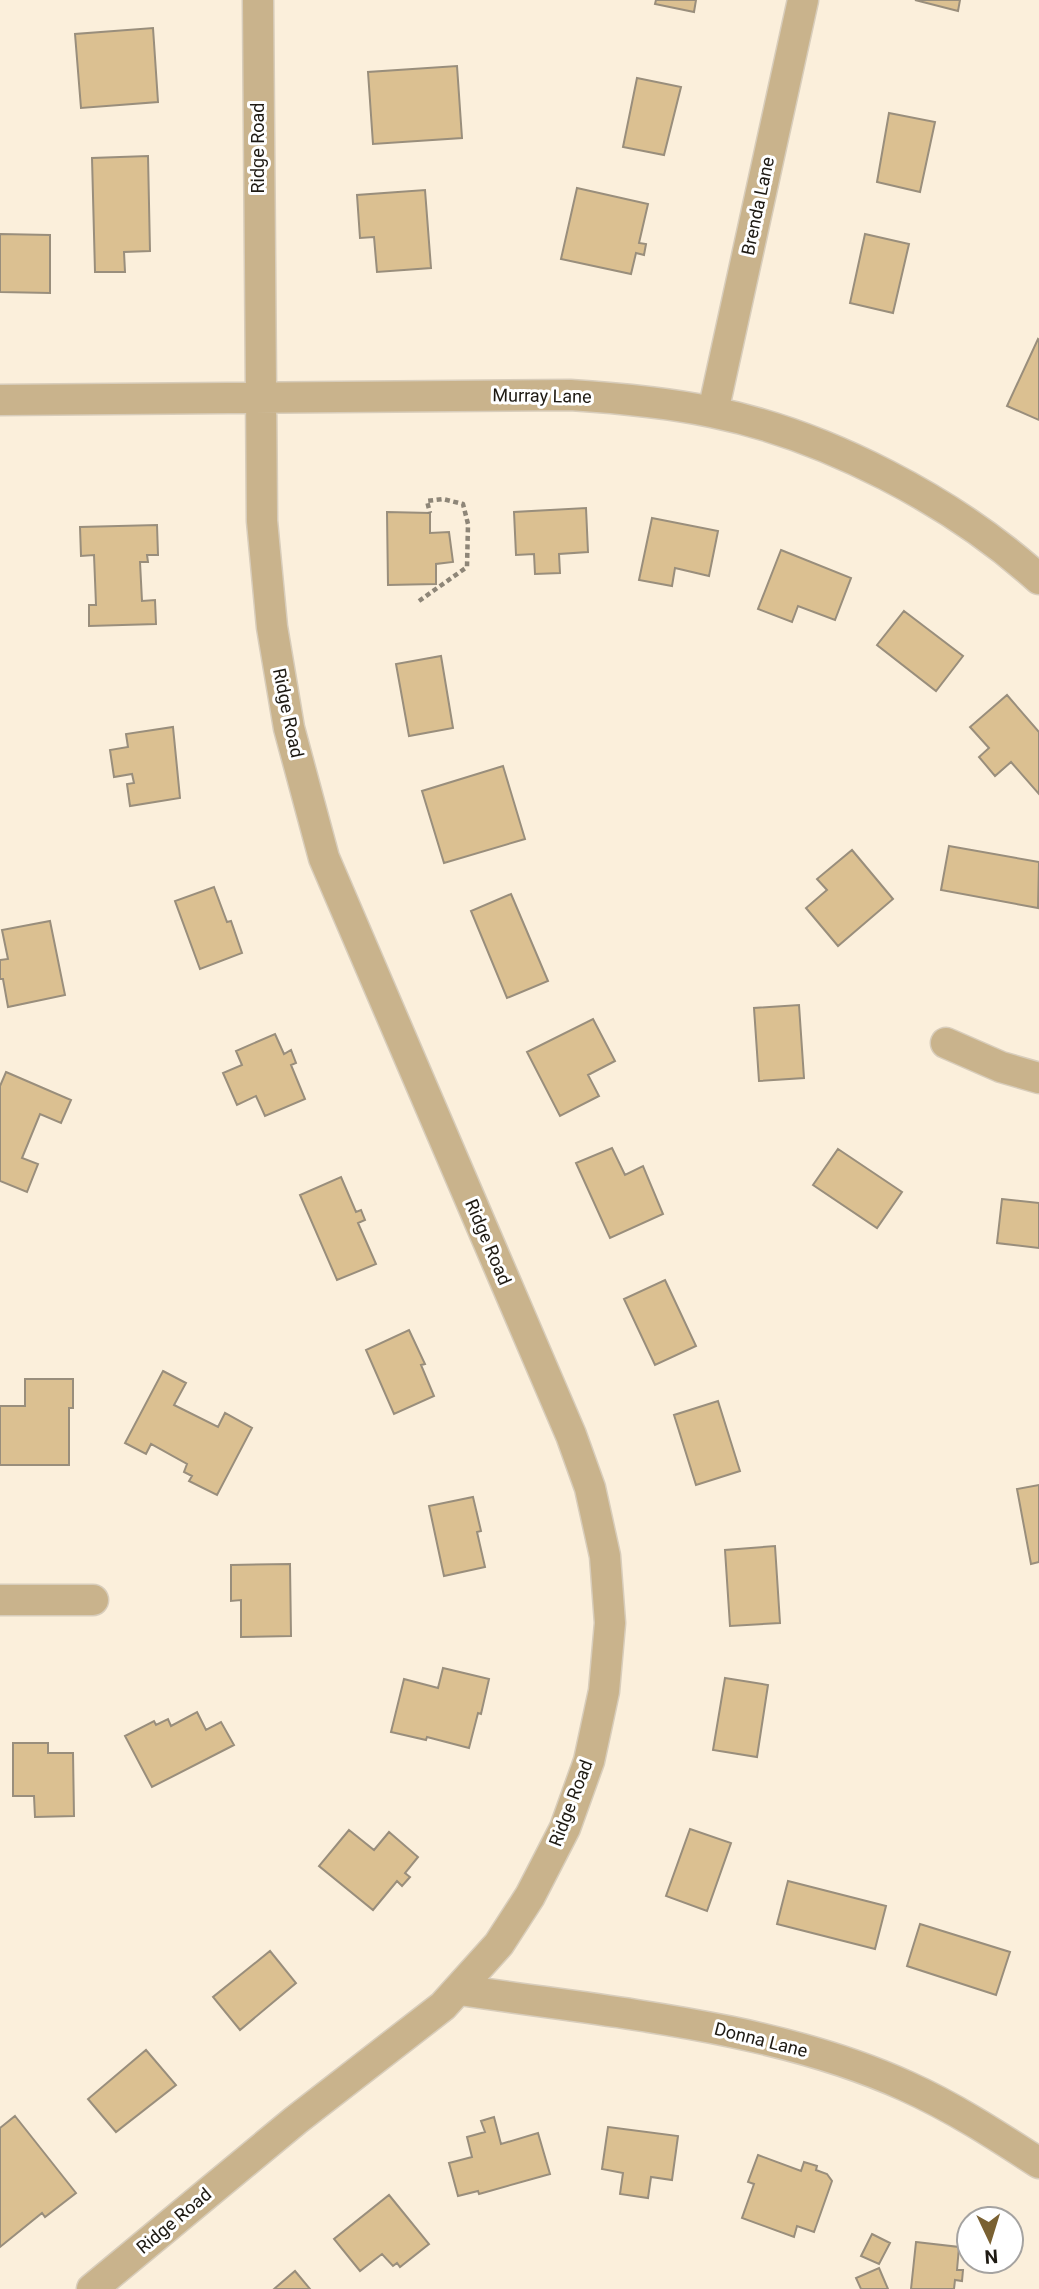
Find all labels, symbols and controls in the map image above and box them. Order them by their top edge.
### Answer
street label: Ridge Road [247,102,268,194]
street label: Brenda Lane [737,155,778,257]
street label: Murray Lane [492,384,592,407]
street label: Ridge Road [269,666,308,760]
street label: Ridge Road [461,1196,516,1288]
street label: Ridge Road [544,1757,597,1849]
street label: Donna Lane [712,2018,810,2061]
street label: Ridge Road [132,2183,215,2258]
north arrow [955,2205,1025,2275]
text: N [984,2245,999,2268]

